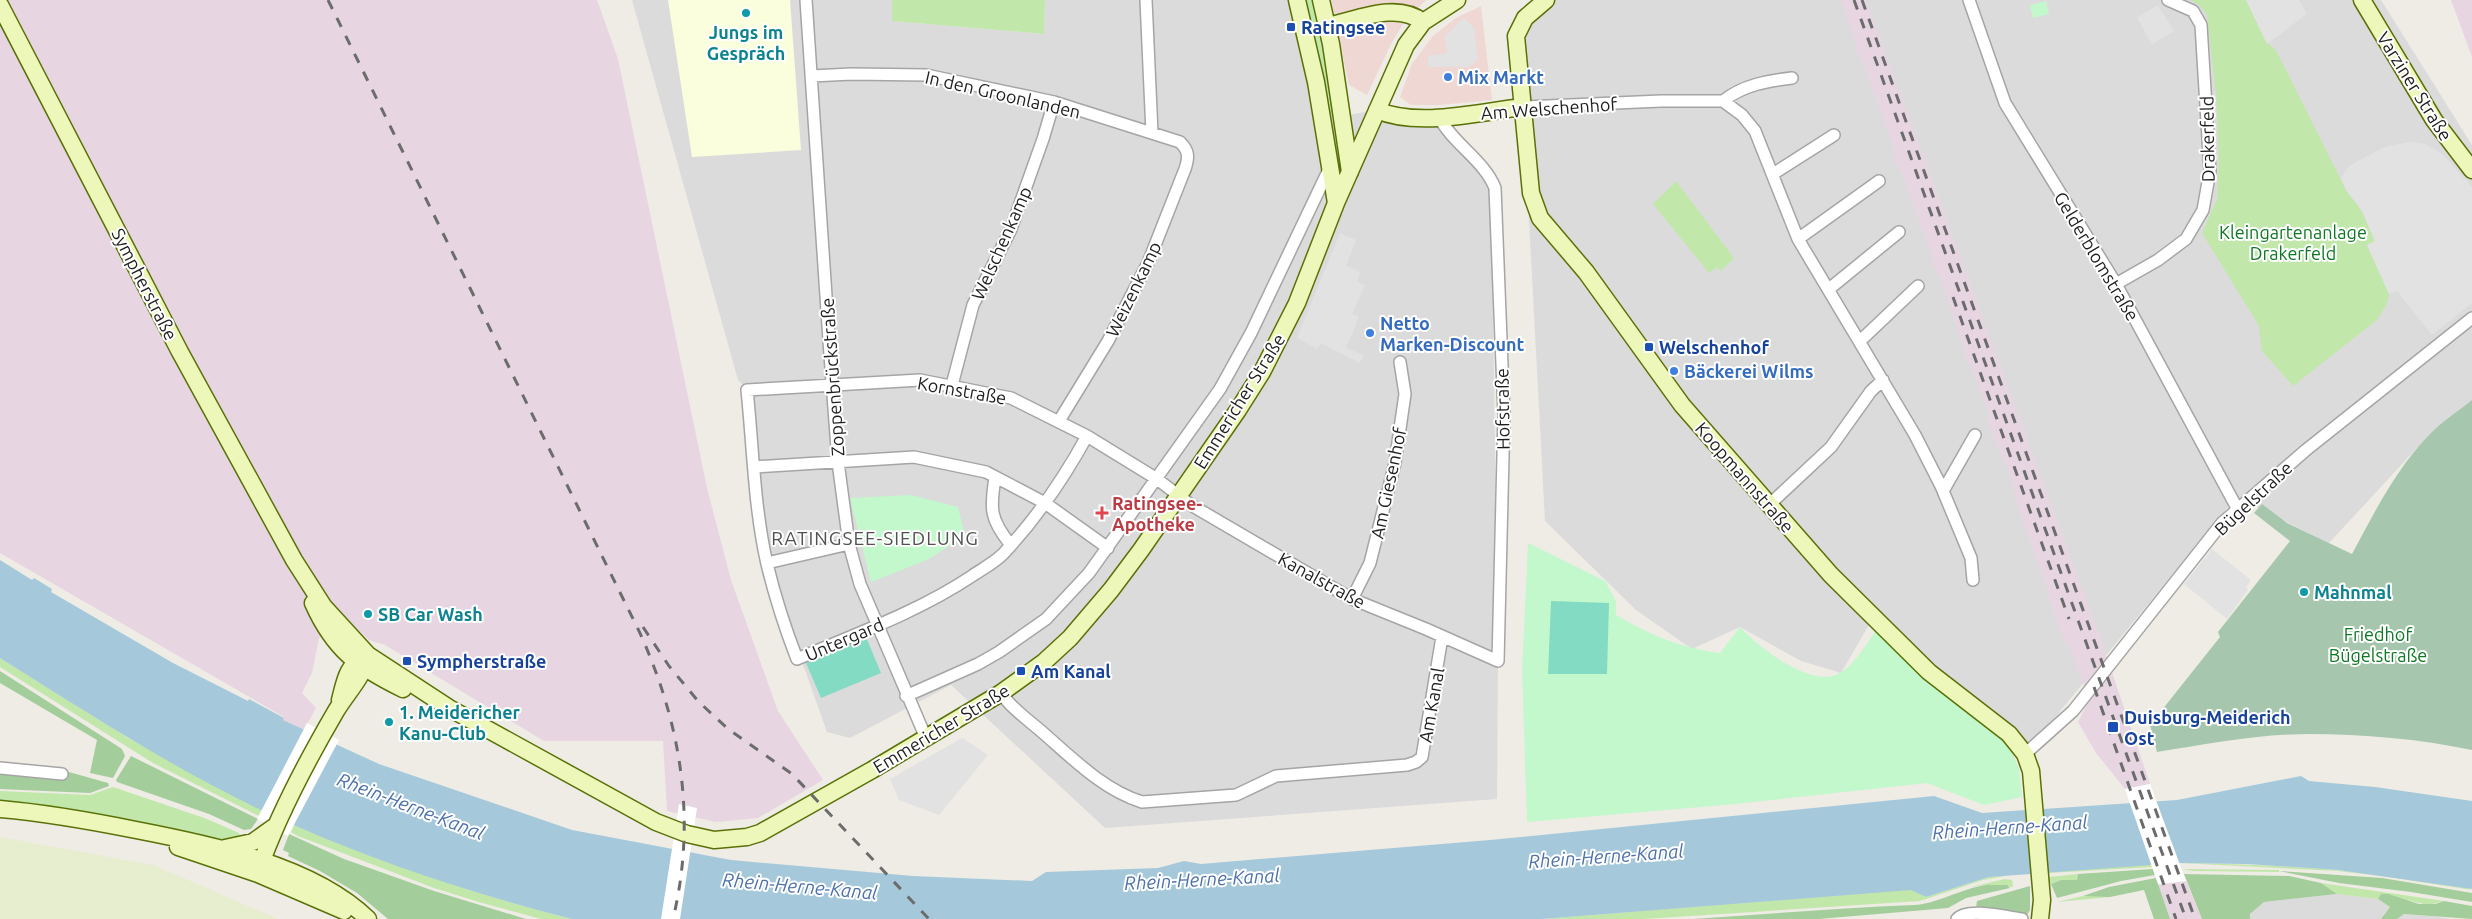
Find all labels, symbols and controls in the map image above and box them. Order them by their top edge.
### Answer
marker: Jungs im Gespräch [740,7,752,19]
place label: Ratingsee [1301,17,1385,37]
marker: Ratingsee [1285,21,1297,33]
place label: Jungs im Gespräch [707,22,785,63]
street label: Varziner Straße [2374,28,2456,144]
street label: In den Groonlanden [923,66,1083,122]
place label: Mix Markt [1458,67,1544,87]
marker: Mix Markt [1442,71,1454,83]
street label: Am Welschenhof [1480,93,1618,123]
street label: Drakerfeld [2196,96,2218,182]
street label: Welschenkamp [967,183,1035,303]
street label: Gelderblomstraße [2051,188,2143,324]
park label: Kleingartenanlage Drakerfeld [2219,222,2367,263]
street label: Sympherstraße [108,225,182,343]
street label: Weizenkamp [1101,238,1165,340]
street label: Zoppenbrückstraße [816,297,848,457]
place label: Netto Marken-Discount [1380,313,1525,354]
marker: Netto Marken-Discount [1364,327,1376,339]
street label: Emmericher Straße [1189,330,1289,472]
place label: Welschenhof [1659,337,1769,357]
marker: Welschenhof [1643,341,1655,353]
place label: Bäckerei Wilms [1684,361,1814,381]
marker: Bäckerei Wilms [1668,365,1680,377]
street label: Hofstraße [1491,368,1513,450]
street label: Kornstraße [916,372,1008,408]
street label: Koopmannstraße [1692,418,1798,536]
street label: Am Giesenhof [1366,425,1410,540]
street label: Bügelstraße [2210,457,2296,539]
place label: Ratingsee- Apotheke [1112,493,1202,534]
marker: Ratingsee- Apotheke [1096,507,1108,519]
district label: RATINGSEE-SIEDLUNG [771,527,979,549]
street label: Kanalstraße [1275,548,1369,612]
place label: Mahnmal [2314,582,2392,602]
marker: Mahnmal [2298,586,2310,598]
place label: SB Car Wash [378,604,483,624]
marker: SB Car Wash [362,608,374,620]
street label: Untergard [802,614,886,664]
park label: Friedhof Bügelstraße [2329,624,2427,665]
place label: Sympherstraße [417,651,546,671]
marker: Sympherstraße [401,655,413,667]
place label: Am Kanal [1031,661,1111,681]
marker: Am Kanal [1015,665,1027,677]
street label: Am Kanal [1415,666,1447,744]
street label: Emmericher Straße [869,679,1013,777]
place label: 1. Meidericher Kanu-Club [399,702,521,743]
place label: Duisburg-Meiderich Ost [2124,707,2291,748]
marker: 1. Meidericher Kanu-Club [383,716,395,728]
marker: Duisburg-Meiderich Ost [2106,720,2120,734]
water label: Rhein-Herne-Kanal [334,768,488,844]
water label: Rhein-Herne-Kanal [1932,811,2089,843]
water label: Rhein-Herne-Kanal [1528,840,1685,872]
water label: Rhein-Herne-Kanal [1124,864,1281,894]
water label: Rhein-Herne-Kanal [721,868,879,904]

